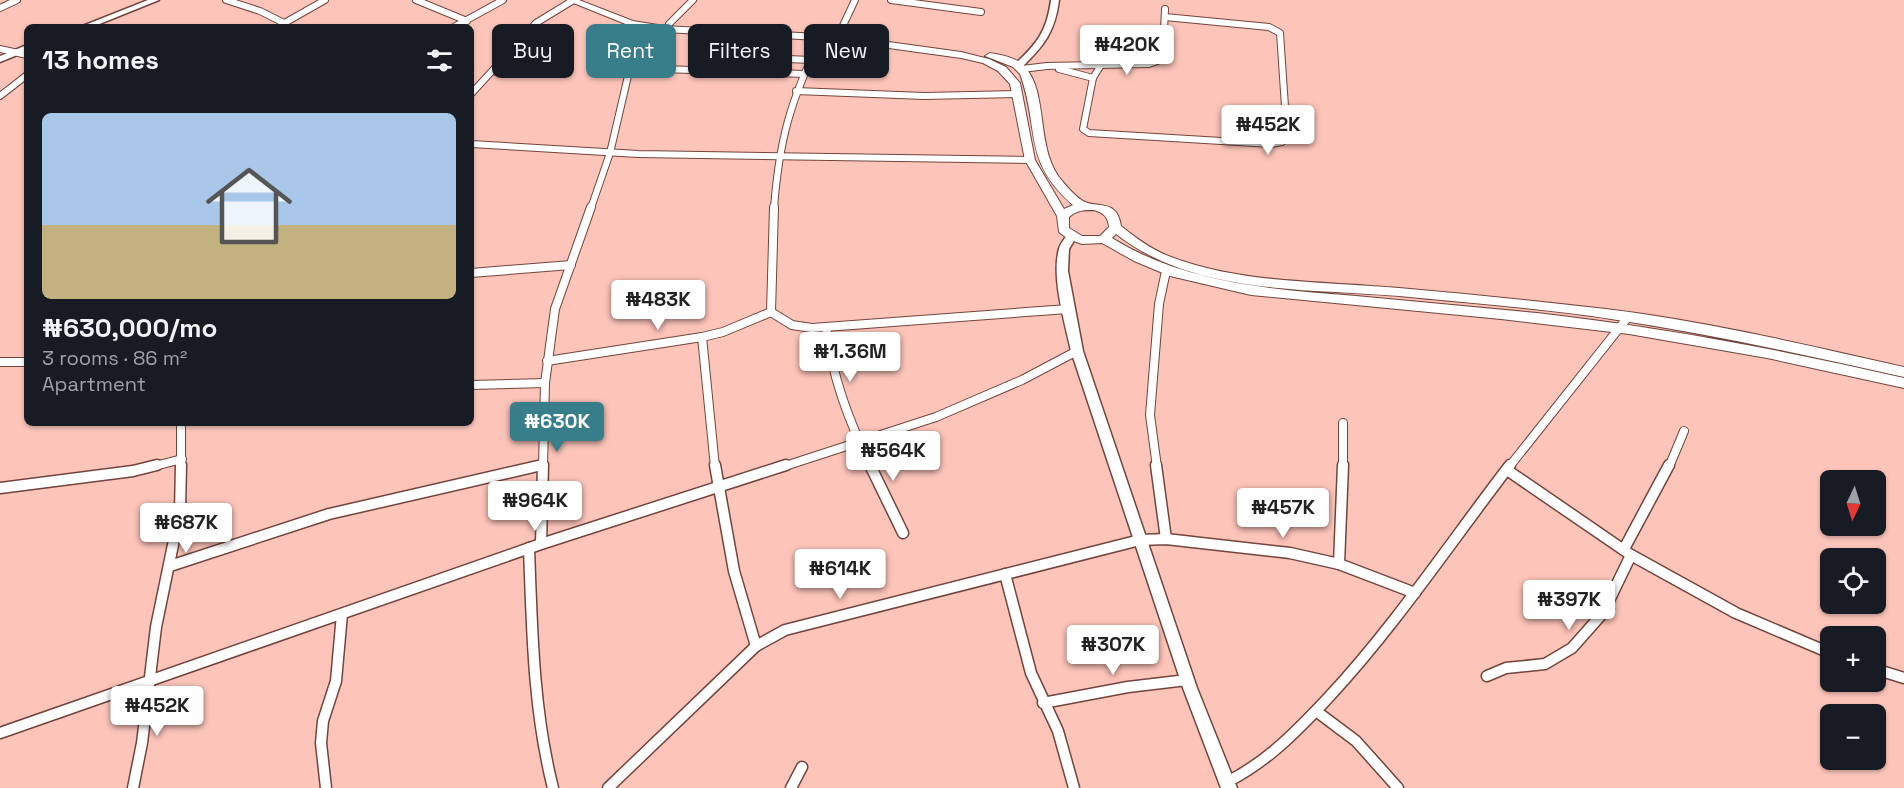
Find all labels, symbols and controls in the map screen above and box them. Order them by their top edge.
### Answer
chip: Buy [492,24,574,78]
chip: Rent [586,24,676,78]
chip: Filters [688,24,792,78]
chip: New [804,24,889,78]
pin: ₦420K [1085,25,1169,76]
text: ₦420K [1094,31,1160,57]
text: 13 homes [42,43,159,77]
icon: filters [423,44,456,77]
pin: ₦452K [1226,105,1310,156]
text: ₦452K [1235,111,1301,137]
icon: home [195,152,303,260]
pin: ₦483K [616,280,700,331]
text: ₦483K [625,286,691,312]
text: ₦630,000/mo [42,311,217,345]
pin: ₦1.36M [801,332,899,383]
text: ₦1.36M [813,338,887,364]
text: 3 rooms · 86 m² [42,345,187,371]
text: Apartment [42,371,146,397]
pin: ₦630K [515,402,599,453]
text: ₦630K [524,408,590,434]
pin: ₦564K [851,431,935,482]
text: ₦564K [860,437,926,463]
north arrow [1820,470,1886,536]
map controls [1820,470,1886,770]
pin: ₦964K [493,481,577,532]
text: ₦964K [502,487,568,513]
pin: ₦457K [1241,488,1325,539]
text: ₦457K [1251,494,1315,520]
pin: ₦687K [144,503,228,554]
text: ₦687K [154,509,218,535]
button: locate [1820,548,1886,614]
pin: ₦614K [798,549,882,600]
text: ₦614K [809,555,871,581]
pin: ₦397K [1527,580,1611,631]
text: ₦397K [1537,586,1601,612]
pin: ₦307K [1071,625,1155,676]
button: + [1820,626,1886,692]
text: ₦307K [1081,631,1145,657]
pin: ₦452K [115,686,199,737]
text: ₦452K [124,692,190,718]
button: − [1820,704,1886,770]

